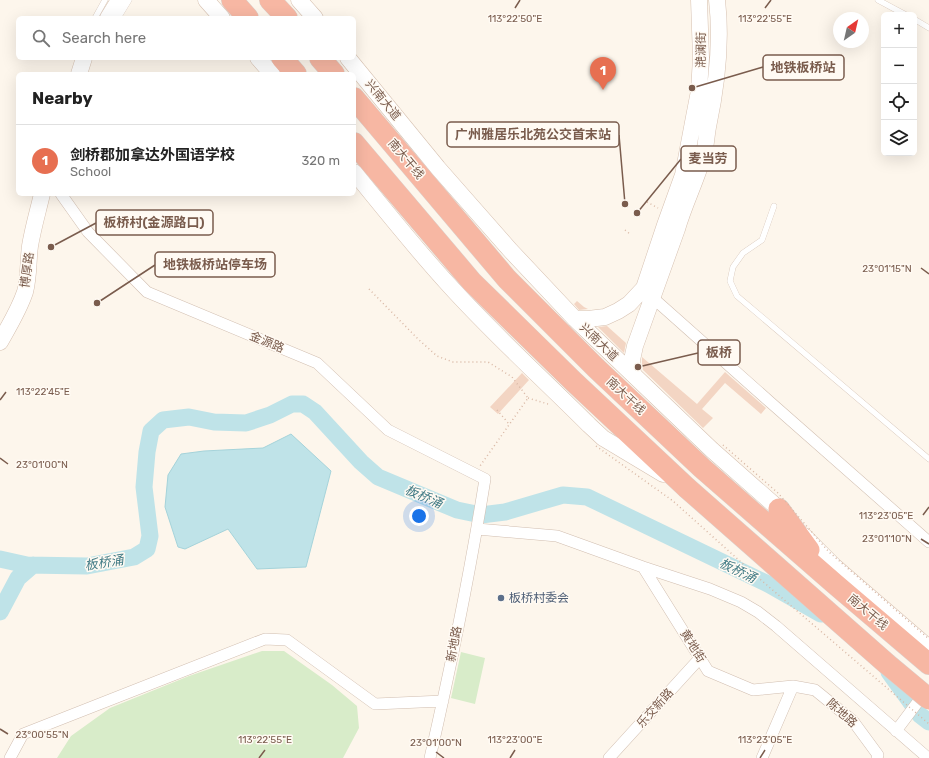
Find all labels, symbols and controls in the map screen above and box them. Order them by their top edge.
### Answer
north arrow [833,12,869,48]
map controls [881,12,917,156]
button: + [881,12,917,48]
text: 113°22'50"E [488,13,542,25]
text: 113°22'55"E [738,13,792,25]
search box [16,16,356,60]
icon: search [30,27,52,49]
text: Search here [62,29,146,47]
street label: 滟澜街 [694,32,708,68]
button: − [881,48,917,84]
callout: 地铁板桥站 [763,55,844,80]
pin: 1 [590,57,616,90]
text: 地铁板桥站 [770,60,836,75]
street label: 兴南大道 [362,77,404,123]
button: locate [881,84,917,120]
text: Nearby [32,88,93,108]
button: layers [881,120,917,156]
callout: 广州雅居乐北苑公交首末站 [447,122,619,147]
text: 广州雅居乐北苑公交首末站 [455,127,611,142]
street label: 南大干线 [385,136,427,182]
text: 剑桥郡加拿达外国语学校 [70,146,235,164]
callout: 麦当劳 [681,146,736,171]
text: 麦当劳 [688,151,728,166]
text: 1 [42,153,48,168]
text: 320 m [302,153,340,168]
text: School [70,164,111,179]
callout: 板桥村(金源路口) [96,210,213,235]
text: 板桥村(金源路口) [104,215,204,230]
street label: 博厚路 [18,251,36,289]
callout: 地铁板桥站停车场 [155,252,275,277]
text: 地铁板桥站停车场 [163,257,267,272]
text: 23°01'15"N [862,263,912,275]
street label: 兴南大道 [577,320,621,364]
street label: 金源路 [248,329,286,355]
callout: 板桥 [698,340,740,365]
text: 板桥 [706,345,732,360]
street label: 南大干线 [604,375,648,417]
text: 113°22'45"E [16,386,70,398]
text: 23°01'00"N [16,459,68,471]
water label: 板桥涌 [403,482,447,512]
your location [409,506,429,526]
text: 113°23'05"E [859,510,913,522]
text: 23°01'10"N [862,533,912,545]
water label: 板桥涌 [84,552,126,573]
water label: 板桥涌 [717,555,760,587]
place label: 板桥村委会 [509,591,569,605]
street label: 南大干线 [845,591,891,633]
marker: 板桥村委会 [496,593,506,603]
street label: 新地路 [444,625,464,663]
street label: 黄地街 [678,627,708,665]
street label: 乐交新路 [634,685,676,731]
street label: 陈地路 [824,696,860,730]
text: 23°00'55"N [15,729,69,741]
text: 113°22'55"E [238,734,292,746]
text: 113°23'00"E [487,734,543,746]
text: 113°23'05"E [738,734,792,746]
text: 23°01'00"N [410,737,462,749]

